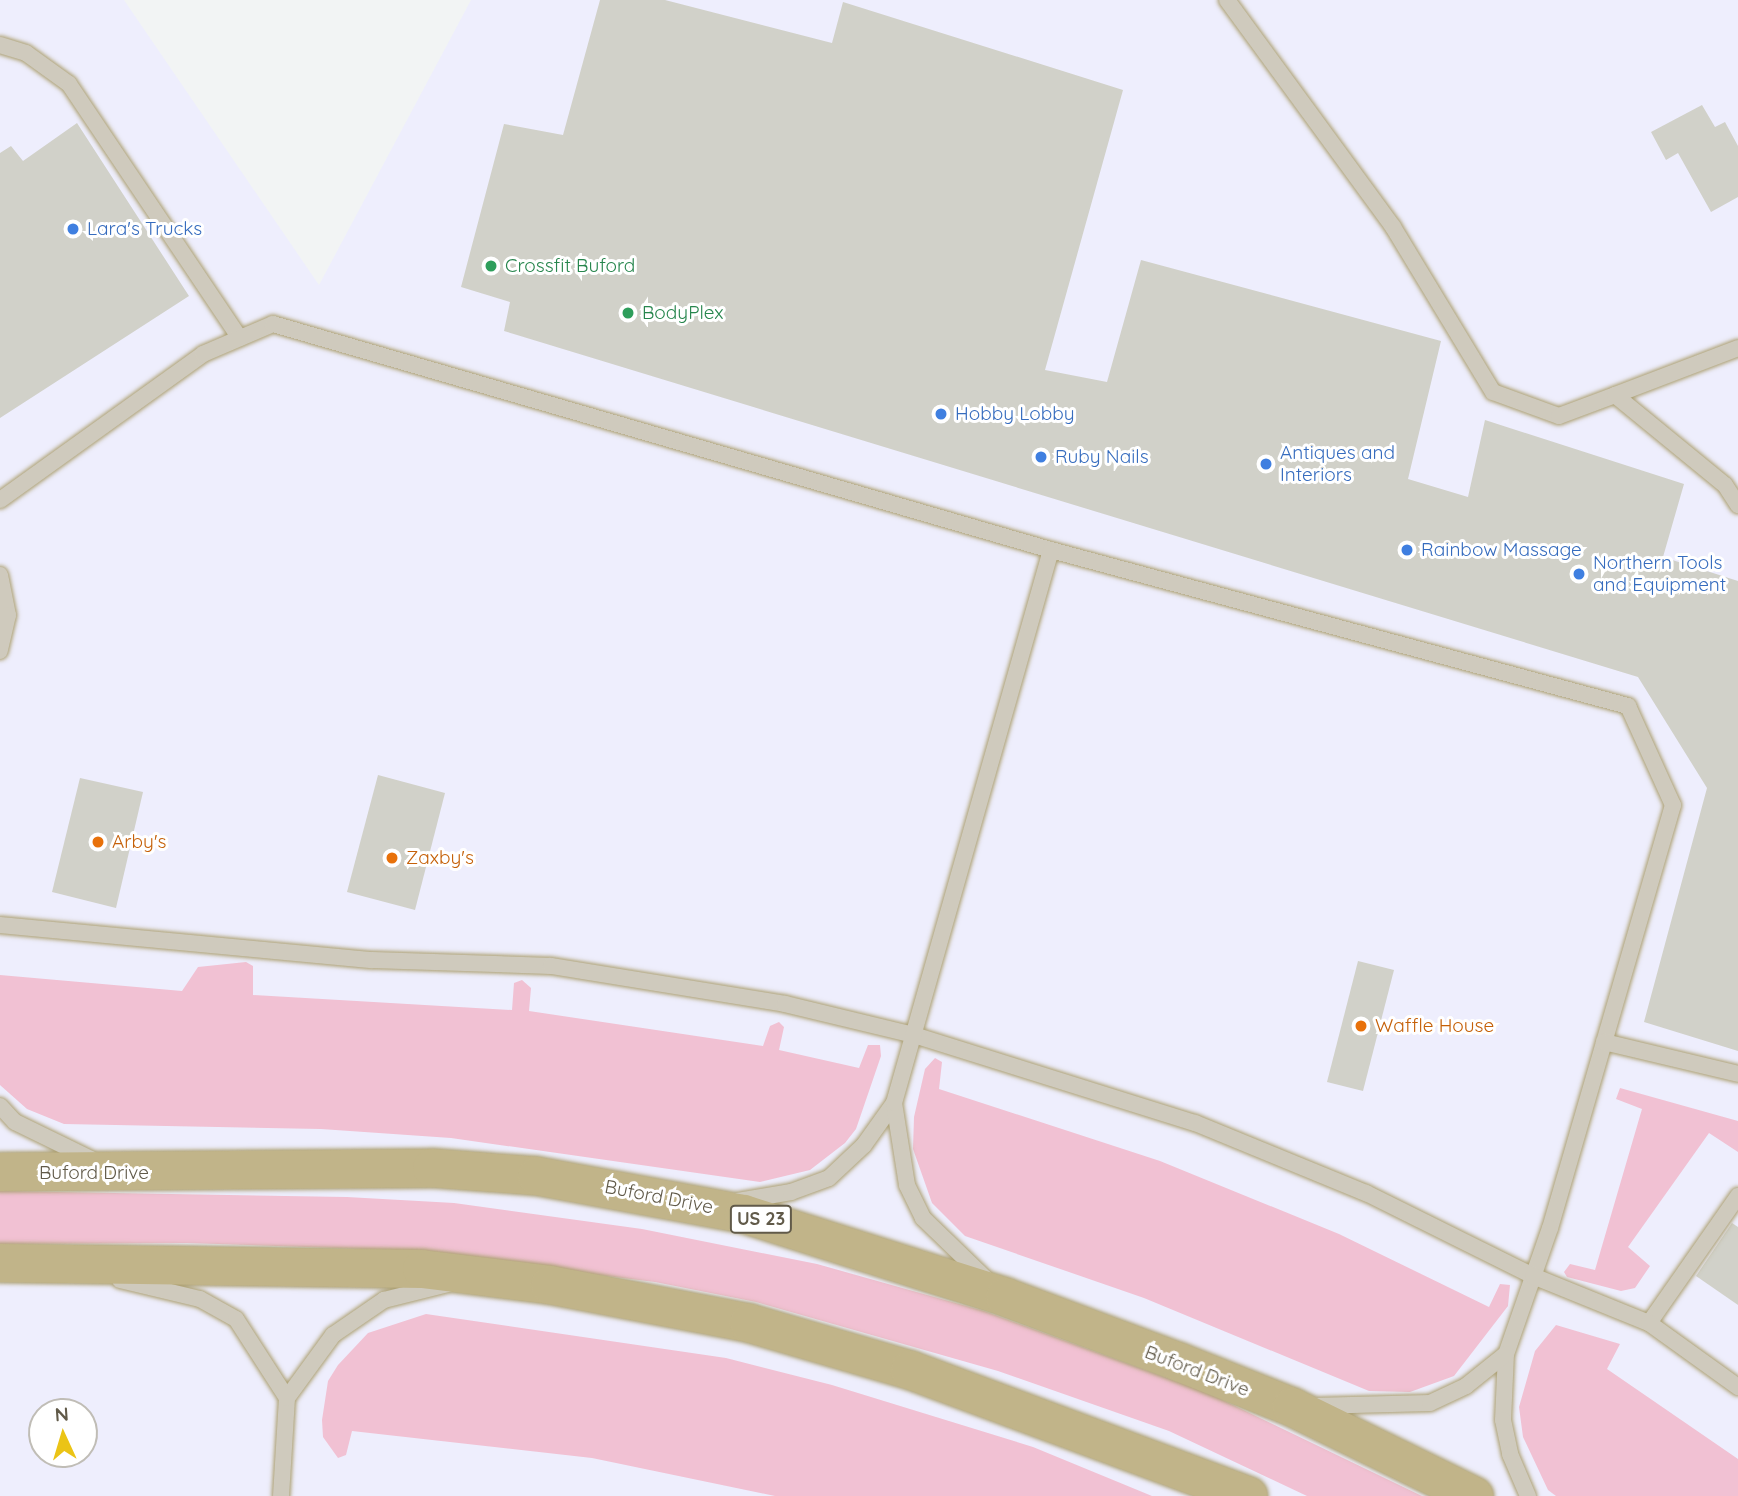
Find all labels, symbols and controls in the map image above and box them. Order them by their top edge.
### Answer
place label: Lara's Trucks [87,218,202,240]
marker: Lara's Trucks [65,221,81,237]
place label: Crossfit Buford [505,255,635,277]
marker: Crossfit Buford [483,258,499,274]
place label: BodyPlex [642,302,723,324]
marker: BodyPlex [620,305,636,321]
place label: Hobby Lobby [955,403,1075,425]
marker: Hobby Lobby [933,406,949,422]
place label: Antiques and Interiors [1280,442,1395,486]
place label: Ruby Nails [1055,446,1149,468]
marker: Ruby Nails [1033,449,1049,465]
marker: Antiques and Interiors [1258,456,1274,472]
place label: Rainbow Massage [1421,539,1582,561]
marker: Rainbow Massage [1399,542,1415,558]
place label: Northern Tools and Equipment [1593,552,1726,596]
marker: Northern Tools and Equipment [1571,566,1587,582]
place label: Arby's [112,831,166,853]
marker: Arby's [90,834,106,850]
place label: Zaxby's [406,847,474,869]
marker: Zaxby's [384,850,400,866]
place label: Waffle House [1375,1015,1494,1037]
marker: Waffle House [1353,1018,1369,1034]
street label: Buford Drive [39,1162,149,1184]
street label: Buford Drive [603,1175,715,1219]
road number: US 23 [730,1204,792,1234]
street label: Buford Drive [1142,1341,1252,1401]
north arrow [28,1398,98,1468]
text: N [54,1402,69,1427]

